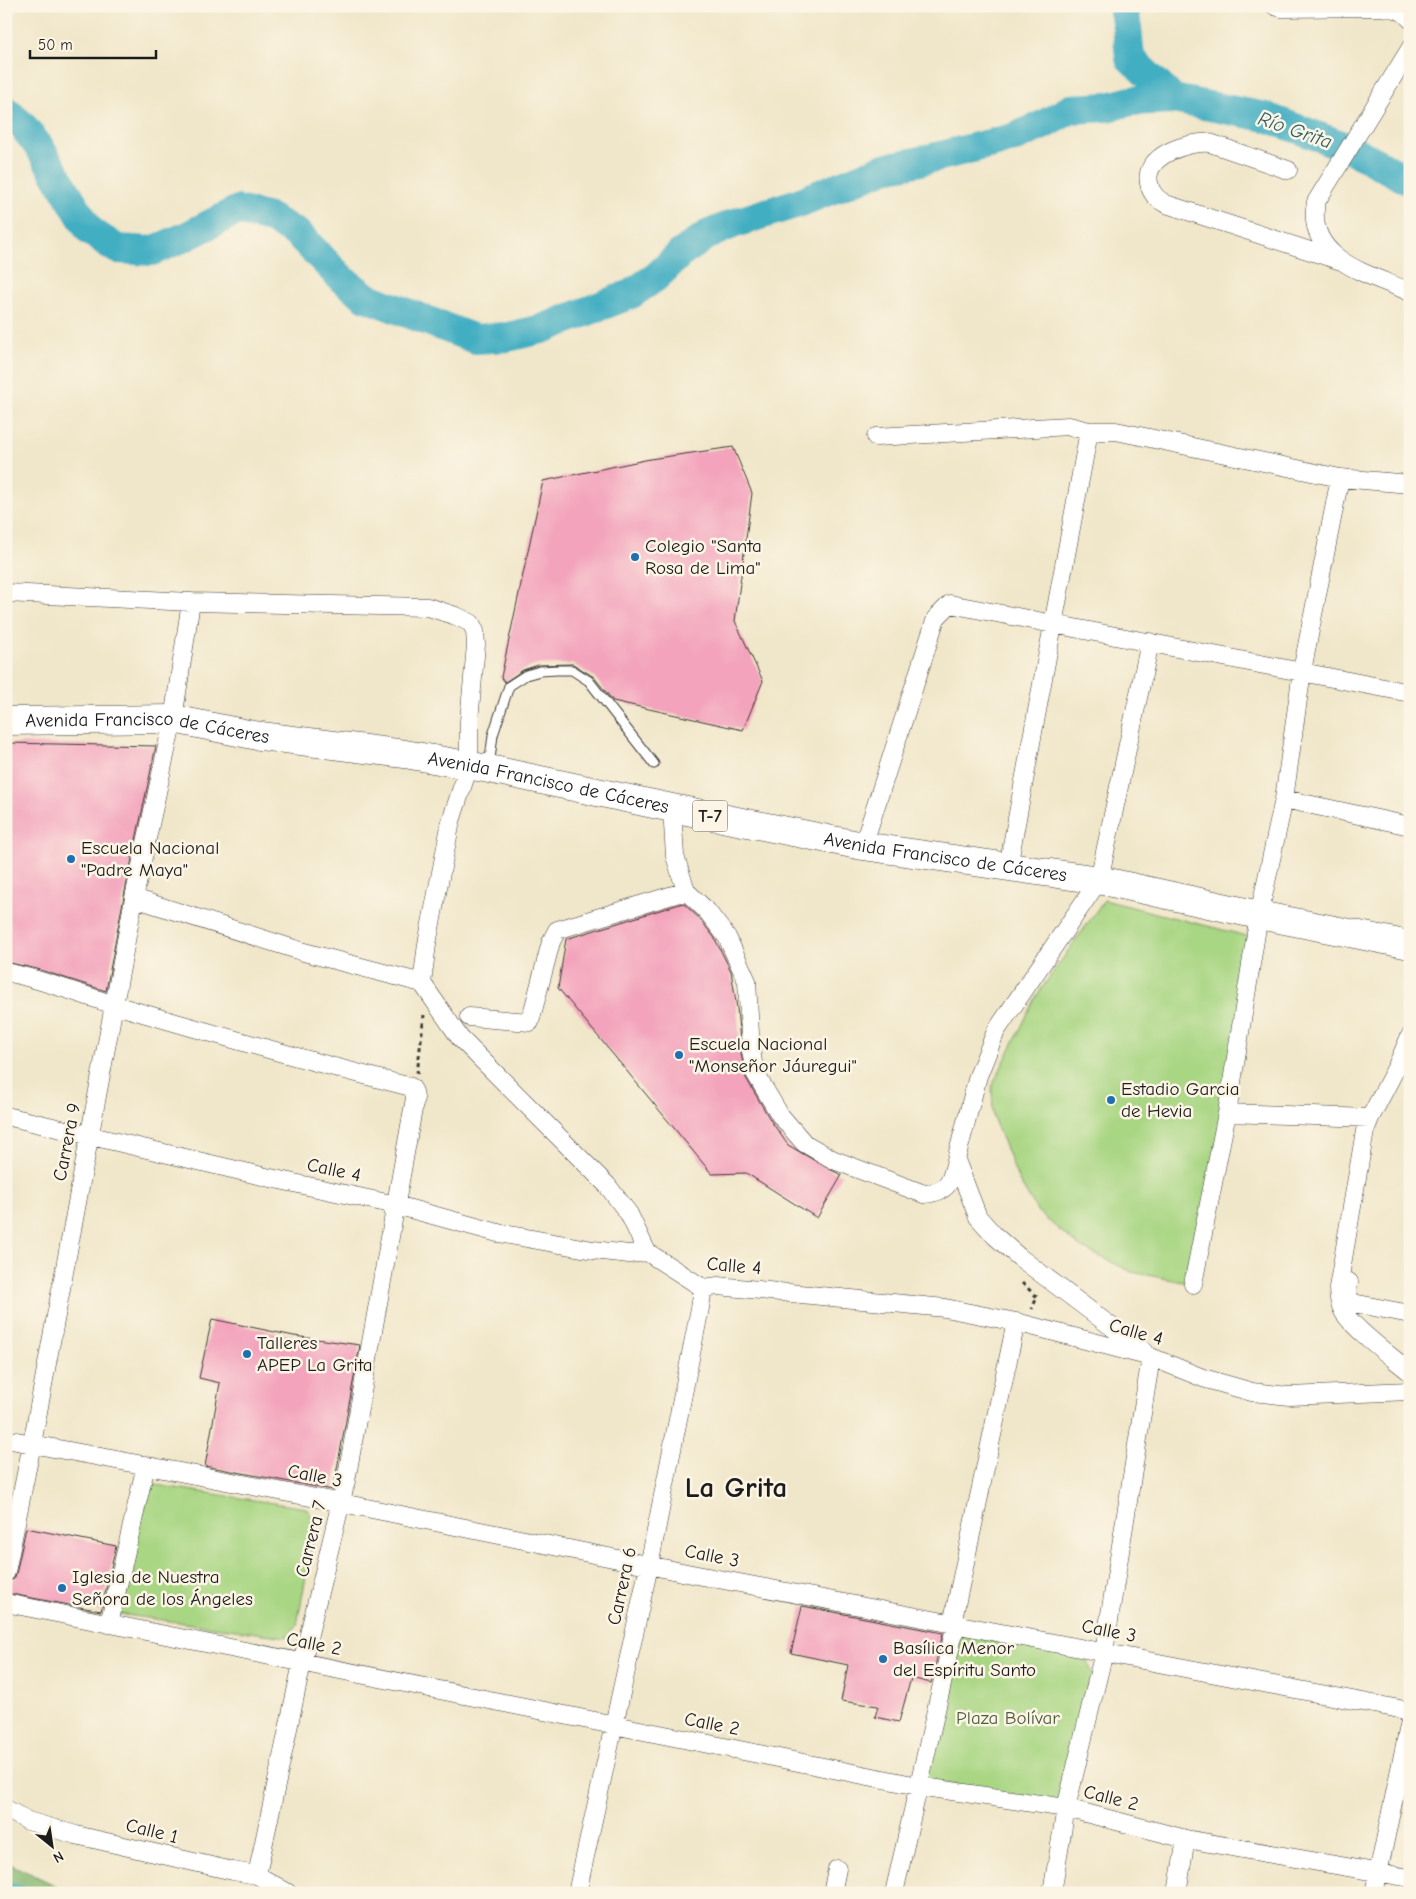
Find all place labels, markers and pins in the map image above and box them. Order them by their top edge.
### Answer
place label: Colegio "Santa Rosa de Lima" [645,535,762,579]
marker: Colegio "Santa Rosa de Lima" [629,551,641,563]
place label: Escuela Nacional "Padre Maya" [81,837,219,881]
marker: Escuela Nacional "Padre Maya" [65,853,77,865]
place label: Escuela Nacional "Monseñor Jáuregui" [689,1033,857,1077]
marker: Escuela Nacional "Monseñor Jáuregui" [673,1049,685,1061]
place label: Estadio Garcia de Hevia [1121,1078,1239,1122]
marker: Estadio Garcia de Hevia [1105,1094,1117,1106]
place label: Talleres APEP La Grita [257,1332,373,1376]
marker: Talleres APEP La Grita [241,1348,253,1360]
place label: Iglesia de Nuestra Señora de los Ángeles [72,1566,253,1610]
marker: Iglesia de Nuestra Señora de los Ángeles [56,1582,68,1594]
place label: Basílica Menor del Espíritu Santo [893,1637,1036,1681]
marker: Basílica Menor del Espíritu Santo [877,1653,889,1665]

